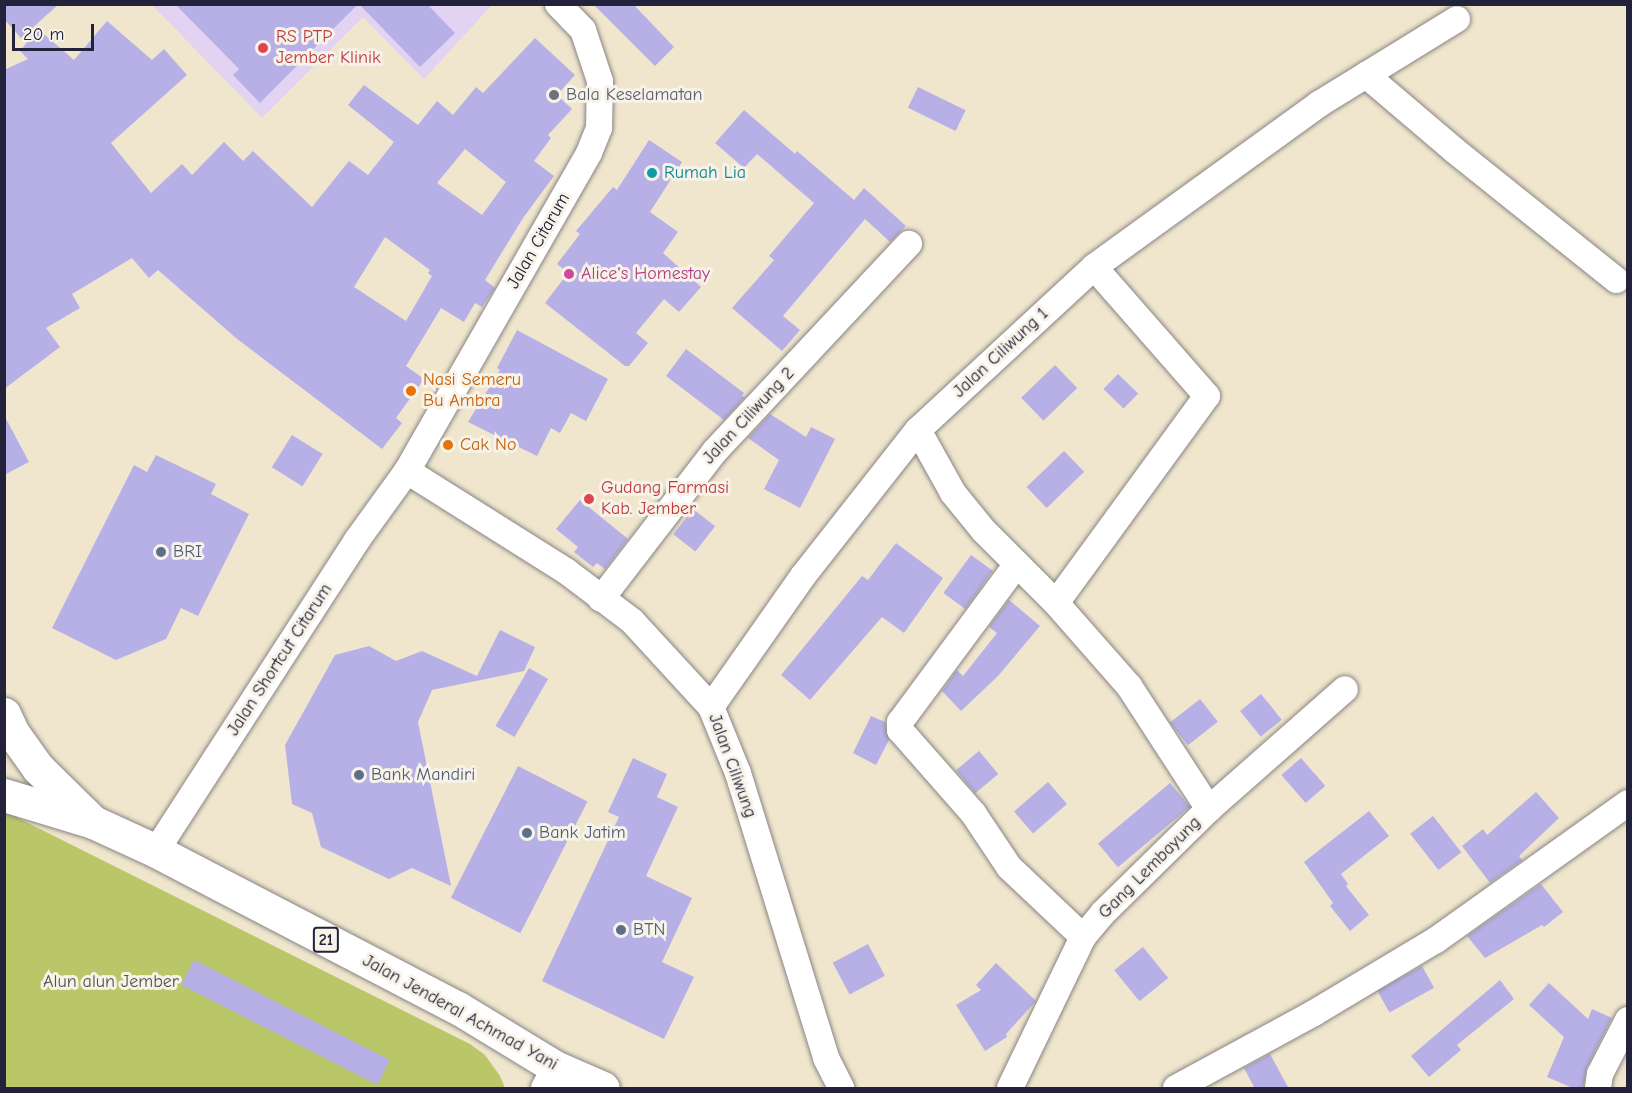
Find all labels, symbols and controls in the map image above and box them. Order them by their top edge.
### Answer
scale bar [15,12,98,50]
text: 20 m [23,24,64,45]
place label: RS PTP Jember Klinik [276,27,381,70]
marker: RS PTP Jember Klinik [254,39,272,57]
place label: Bala Keselamatan [566,84,703,106]
marker: Bala Keselamatan [547,88,561,102]
place label: Rumah Lia [664,162,746,184]
marker: Rumah Lia [645,166,659,180]
street label: Jalan Citarum [503,189,575,293]
place label: Alice's Homestay [581,263,710,285]
marker: Alice's Homestay [562,267,576,281]
street label: Jalan Ciliwung 1 [949,303,1053,403]
street label: Jalan Ciliwung 2 [699,363,799,469]
place label: Nasi Semeru Bu Ambra [423,370,521,412]
marker: Nasi Semeru Bu Ambra [404,384,418,398]
place label: Cak No [460,434,516,456]
marker: Cak No [441,438,455,452]
place label: Gudang Farmasi Kab. Jember [601,478,729,520]
marker: Gudang Farmasi Kab. Jember [582,492,596,506]
place label: BRI [173,541,202,563]
marker: BRI [154,545,168,559]
street label: Jalan Shortcut Citarum [223,580,337,740]
street label: Jalan Ciliwung [703,711,761,821]
place label: Bank Mandiri [371,764,475,786]
marker: Bank Mandiri [352,768,366,782]
street label: Gang Lembayung [1094,812,1206,924]
place label: Bank Jatim [539,822,626,844]
marker: Bank Jatim [520,826,534,840]
place label: BTN [633,919,665,941]
marker: BTN [614,923,628,937]
road number: 21 [312,927,340,953]
street label: Jalan Jenderal Achmad Yani [359,950,561,1076]
park label: Alun alun Jember [43,971,179,993]

